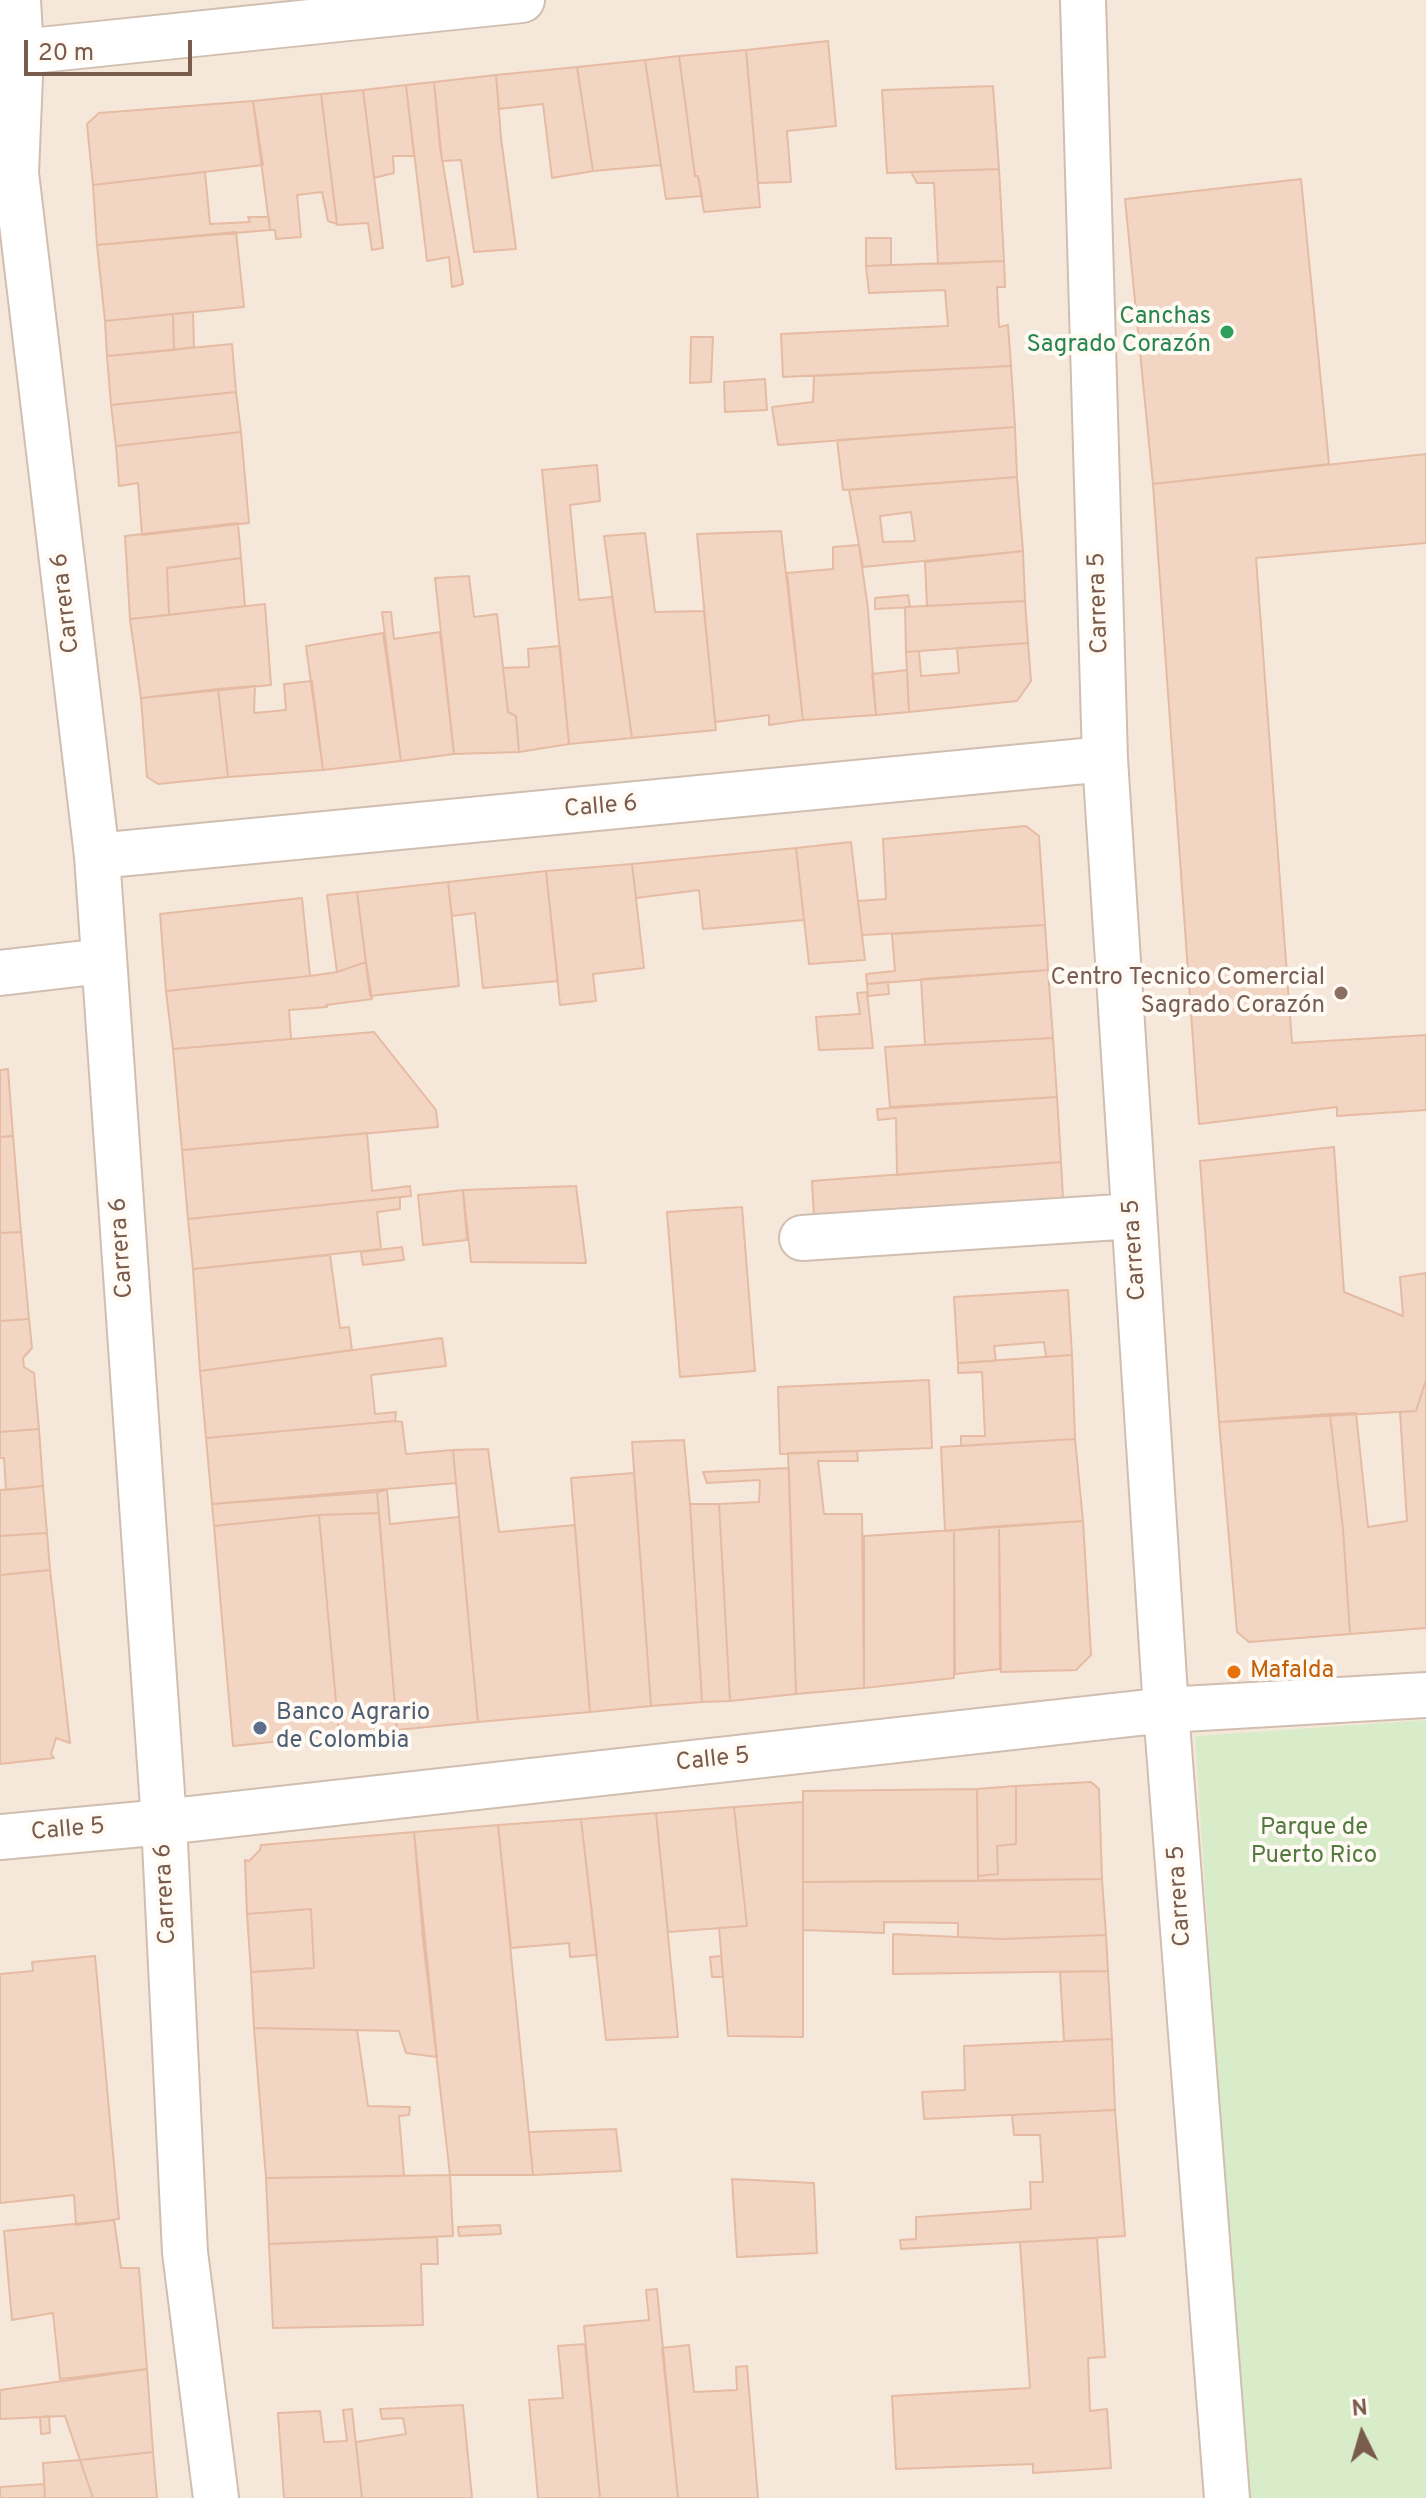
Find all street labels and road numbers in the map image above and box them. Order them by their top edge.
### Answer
street label: Carrera 6 [47,551,87,655]
street label: Carrera 5 [1084,552,1116,654]
street label: Calle 6 [563,790,639,826]
street label: Carrera 6 [105,1197,141,1299]
street label: Carrera 5 [1118,1198,1154,1302]
street label: Calle 5 [675,1743,751,1779]
street label: Calle 5 [30,1813,106,1849]
street label: Carrera 6 [150,1843,184,1945]
street label: Carrera 5 [1163,1844,1199,1948]

